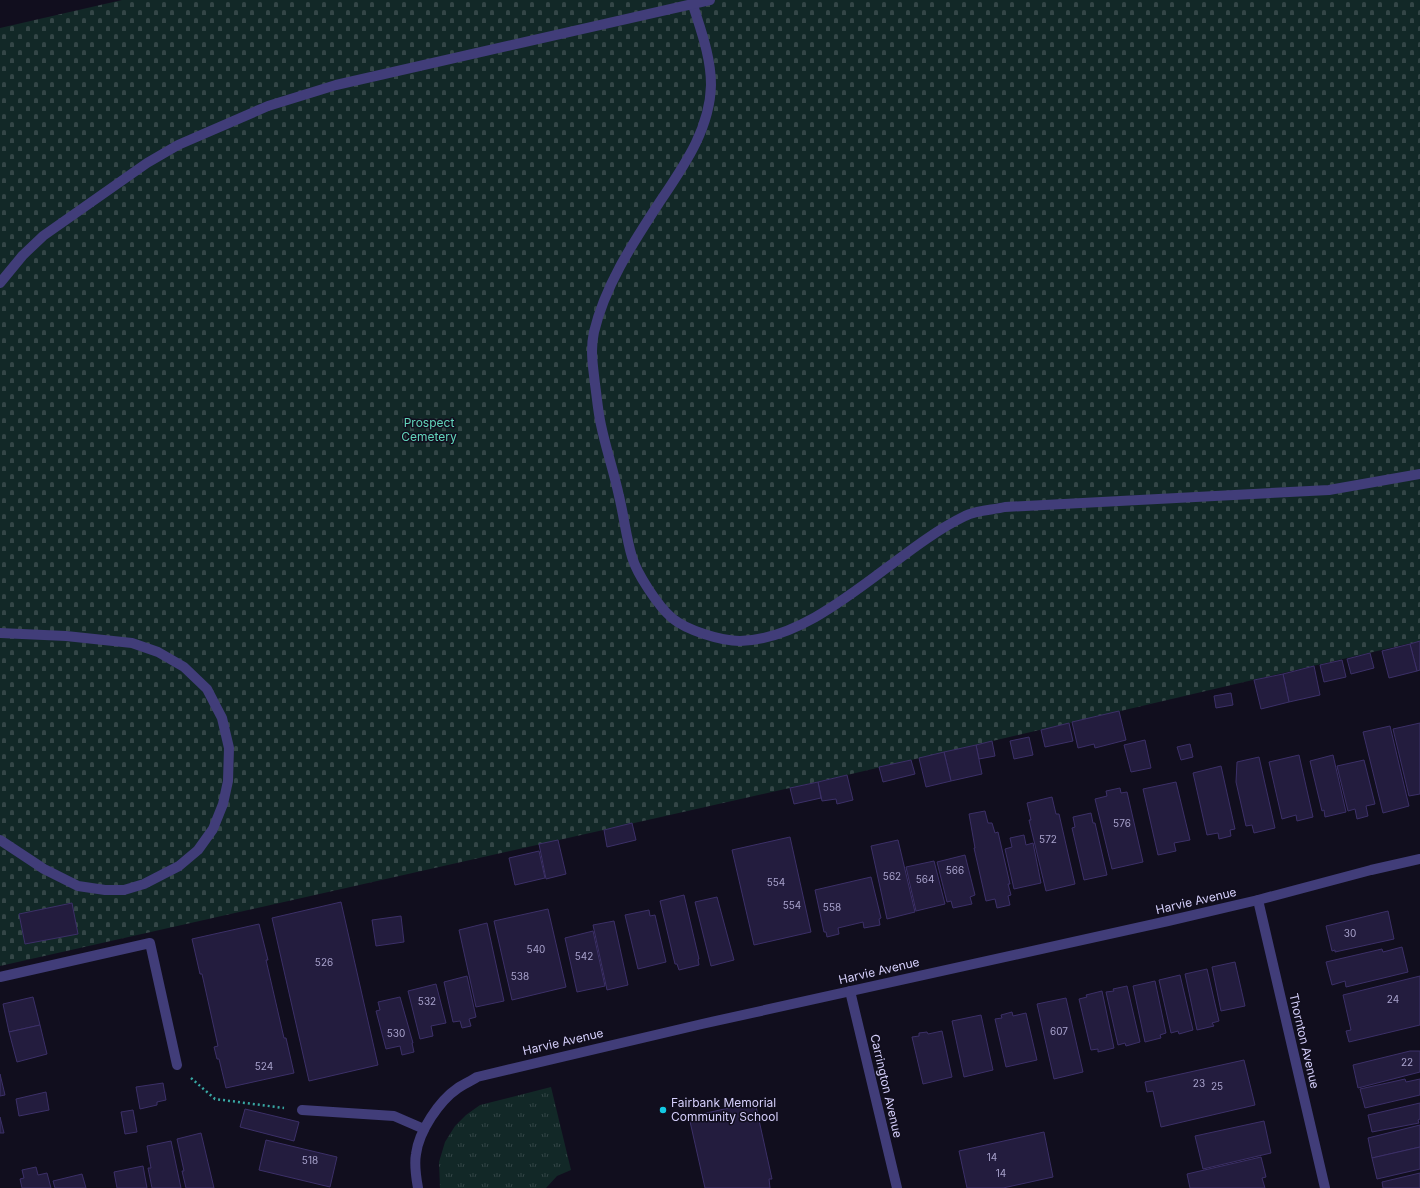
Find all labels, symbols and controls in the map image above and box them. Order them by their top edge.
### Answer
park label: Prospect Cemetery [401,415,457,444]
house number: 576 [1113,817,1131,829]
house number: 572 [1039,833,1057,845]
house number: 566 [946,864,964,876]
house number: 562 [883,870,901,882]
house number: 564 [916,873,934,885]
house number: 554 [767,876,785,888]
street label: Harvie Avenue [1154,884,1238,917]
house number: 554 [783,899,801,911]
house number: 558 [823,901,841,913]
house number: 30 [1344,927,1356,939]
house number: 540 [527,943,545,955]
house number: 542 [575,950,593,962]
street label: Harvie Avenue [837,954,921,987]
house number: 526 [315,956,333,968]
house number: 538 [511,970,529,982]
street label: Thornton Avenue [1286,992,1323,1090]
house number: 24 [1387,993,1399,1005]
house number: 532 [418,995,436,1007]
street label: Harvie Avenue [521,1025,605,1058]
house number: 607 [1050,1025,1068,1037]
house number: 530 [387,1027,405,1039]
street label: Carrington Avenue [867,1033,906,1139]
house number: 22 [1401,1056,1413,1068]
house number: 524 [255,1060,273,1072]
house number: 23 [1193,1077,1205,1089]
house number: 25 [1211,1080,1223,1092]
place label: Fairbank Memorial Community School [671,1095,778,1124]
marker: Fairbank Memorial Community School [658,1105,668,1115]
house number: 14 [987,1151,997,1163]
house number: 518 [302,1154,318,1166]
house number: 14 [996,1167,1006,1179]

